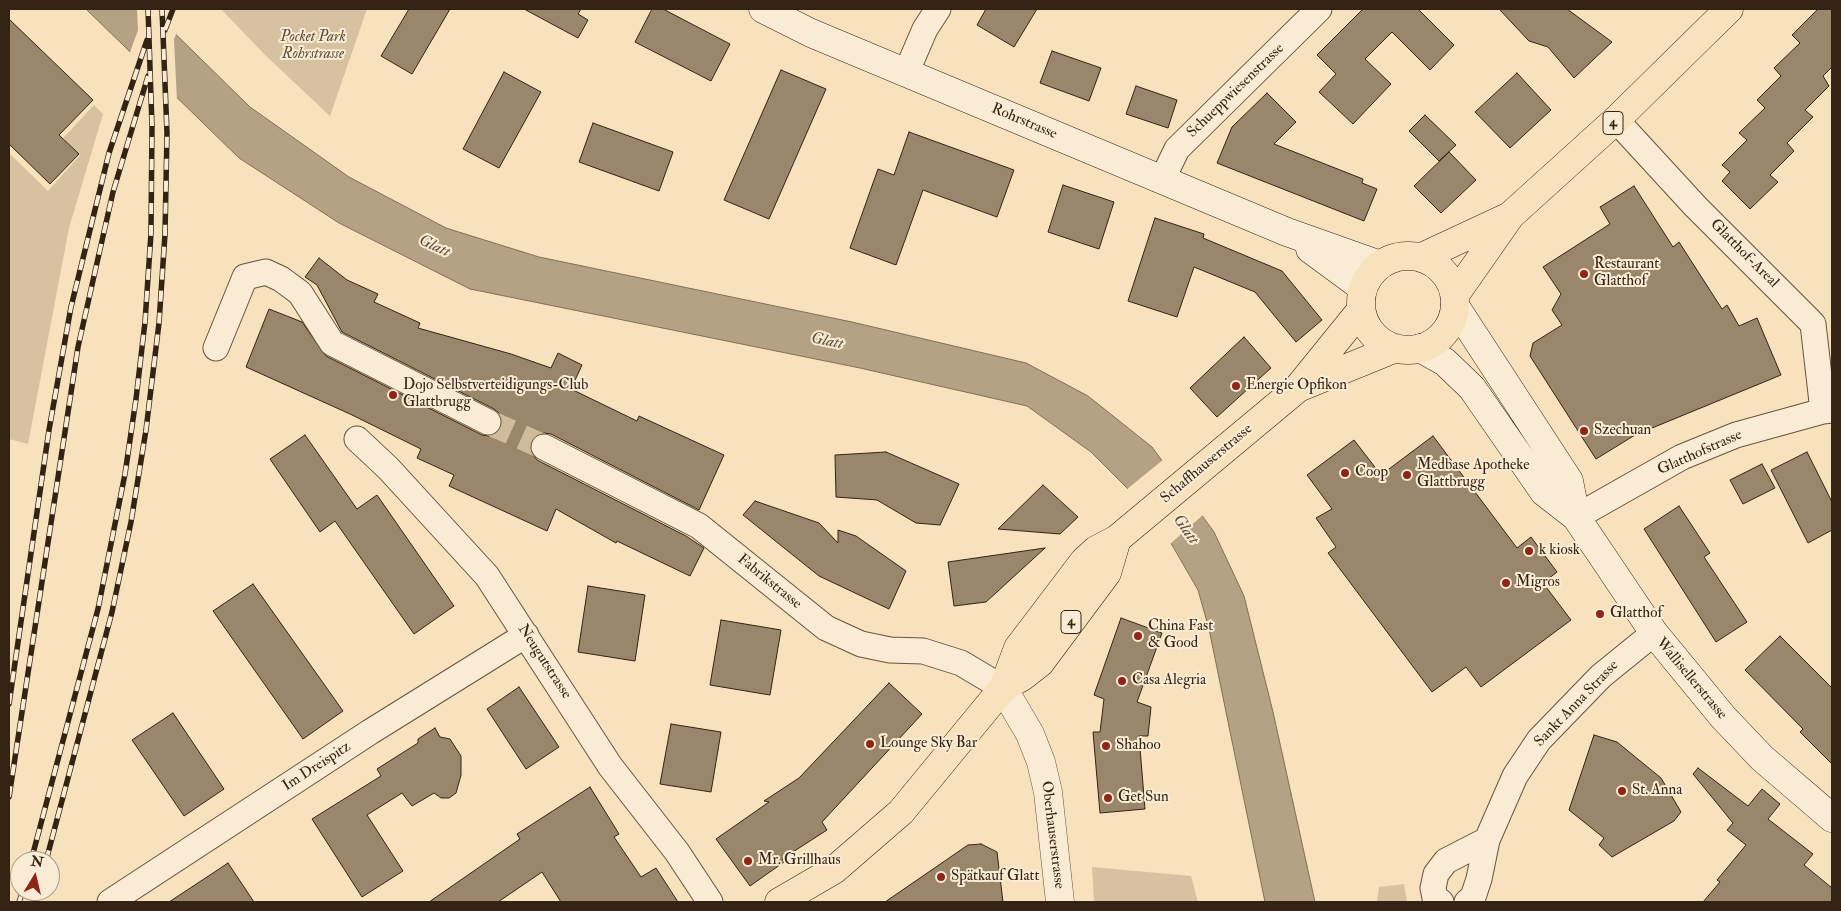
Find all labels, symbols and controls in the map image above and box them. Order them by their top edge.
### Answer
park label: Pocket Park Rohrstrasse [280,29,346,64]
street label: Schueppwiesenstrasse [1184,40,1288,142]
street label: Rohrstrasse [988,100,1060,144]
road number: 4 [1603,112,1623,134]
street label: Glatthof-Areal [1706,216,1782,292]
water label: Glatt [415,232,453,262]
place label: Restaurant Glatthof [1594,256,1659,291]
marker: Restaurant Glatthof [1578,268,1590,280]
water label: Glatt [809,329,845,355]
place label: Dojo Selbstverteidigungs-Club Glattbrugg [403,377,588,412]
place label: Energie Opfikon [1246,377,1347,395]
marker: Energie Opfikon [1230,380,1242,392]
marker: Dojo Selbstverteidigungs-Club Glattbrugg [387,389,399,401]
street label: Schaffhauserstrasse [1158,420,1256,508]
place label: Szechuan [1594,422,1651,440]
marker: Szechuan [1578,425,1590,437]
street label: Glatthofstrasse [1655,426,1745,480]
place label: Medbase Apotheke Glattbrugg [1417,457,1530,492]
place label: Coop [1355,464,1388,482]
marker: Coop [1339,467,1351,479]
marker: Medbase Apotheke Glattbrugg [1401,469,1413,481]
water label: Glatt [1168,511,1202,549]
place label: k kiosk [1539,542,1580,560]
marker: k kiosk [1523,545,1535,557]
street label: Fabrikstrasse [733,551,805,613]
place label: Migros [1516,574,1560,592]
marker: Migros [1500,577,1512,589]
place label: Glatthof [1610,605,1662,623]
marker: Glatthof [1594,608,1606,620]
road number: 4 [1061,610,1081,634]
place label: China Fast & Good [1148,618,1213,653]
street label: Neugutstrasse [513,621,575,703]
marker: China Fast & Good [1132,630,1144,642]
street label: Wallisellerstrasse [1652,635,1730,723]
street label: Sankt Anna Strasse [1531,657,1623,751]
place label: Casa Alegria [1132,672,1206,690]
marker: Casa Alegria [1116,675,1128,687]
place label: Lounge Sky Bar [880,735,977,753]
place label: Shahoo [1116,737,1161,755]
street label: Im Dreispitz [280,738,354,796]
marker: Lounge Sky Bar [864,738,876,750]
marker: Shahoo [1100,740,1112,752]
street label: Oberhauserstrasse [1036,780,1068,890]
place label: St. Anna [1632,782,1682,800]
marker: St. Anna [1616,785,1628,797]
place label: Get Sun [1118,789,1169,807]
marker: Get Sun [1102,792,1114,804]
north arrow [10,851,60,901]
text: N [30,852,45,871]
place label: Mr. Grillhaus [758,852,841,870]
marker: Mr. Grillhaus [742,855,754,867]
place label: Spätkauf Glatt [951,868,1039,886]
marker: Spätkauf Glatt [935,871,947,883]

